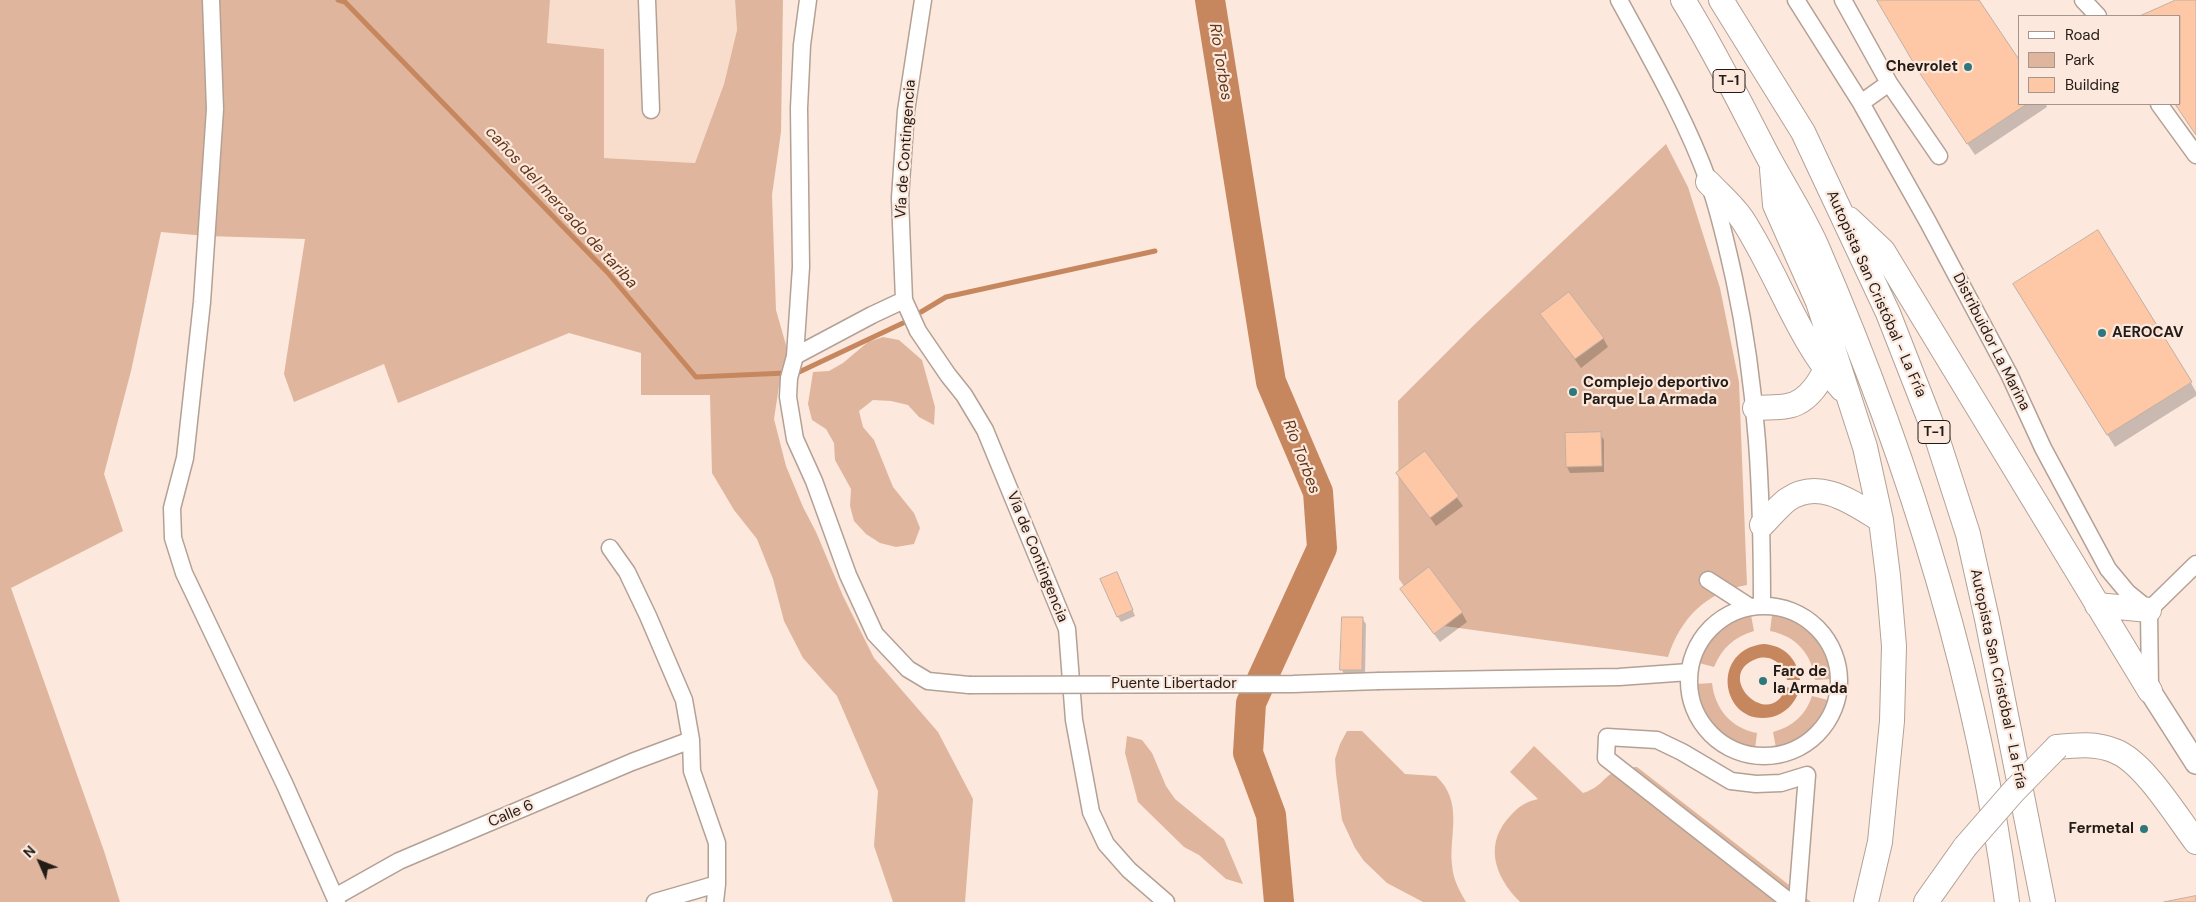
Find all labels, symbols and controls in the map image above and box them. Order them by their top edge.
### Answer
legend [2018,15,2181,105]
water label: Río Torbes [1204,22,1236,102]
text: Road [2065,25,2100,45]
text: Park [2065,50,2095,70]
place label: Chevrolet [1886,58,1958,76]
marker: Chevrolet [1962,61,1974,73]
road number: T-1 [1713,70,1745,92]
text: Building [2065,75,2120,95]
street label: Vía de Contingencia [892,79,920,219]
water label: caños del mercado de tariba [481,123,641,293]
street label: Autopista San Cristóbal - La Fría [1822,188,1930,400]
street label: Distribuidor La Marina [1948,270,2034,414]
place label: AEROCAV [2112,324,2183,342]
marker: AEROCAV [2096,327,2108,339]
place label: Complejo deportivo Parque La Armada [1583,374,1729,409]
marker: Complejo deportivo Parque La Armada [1567,386,1579,398]
water label: Río Torbes [1278,417,1324,497]
road number: T-1 [1918,421,1950,444]
street label: Vía de Contingencia [1003,489,1071,625]
street label: Autopista San Cristóbal - La Fría [1966,567,2030,791]
place label: Faro de la Armada [1773,663,1848,698]
street label: Puente Libertador [1111,675,1237,693]
marker: Faro de la Armada [1757,675,1769,687]
street label: Calle 6 [486,796,536,832]
place label: Fermetal [2069,820,2134,838]
marker: Fermetal [2138,823,2150,835]
north arrow [15,837,65,887]
text: N [19,842,39,862]

